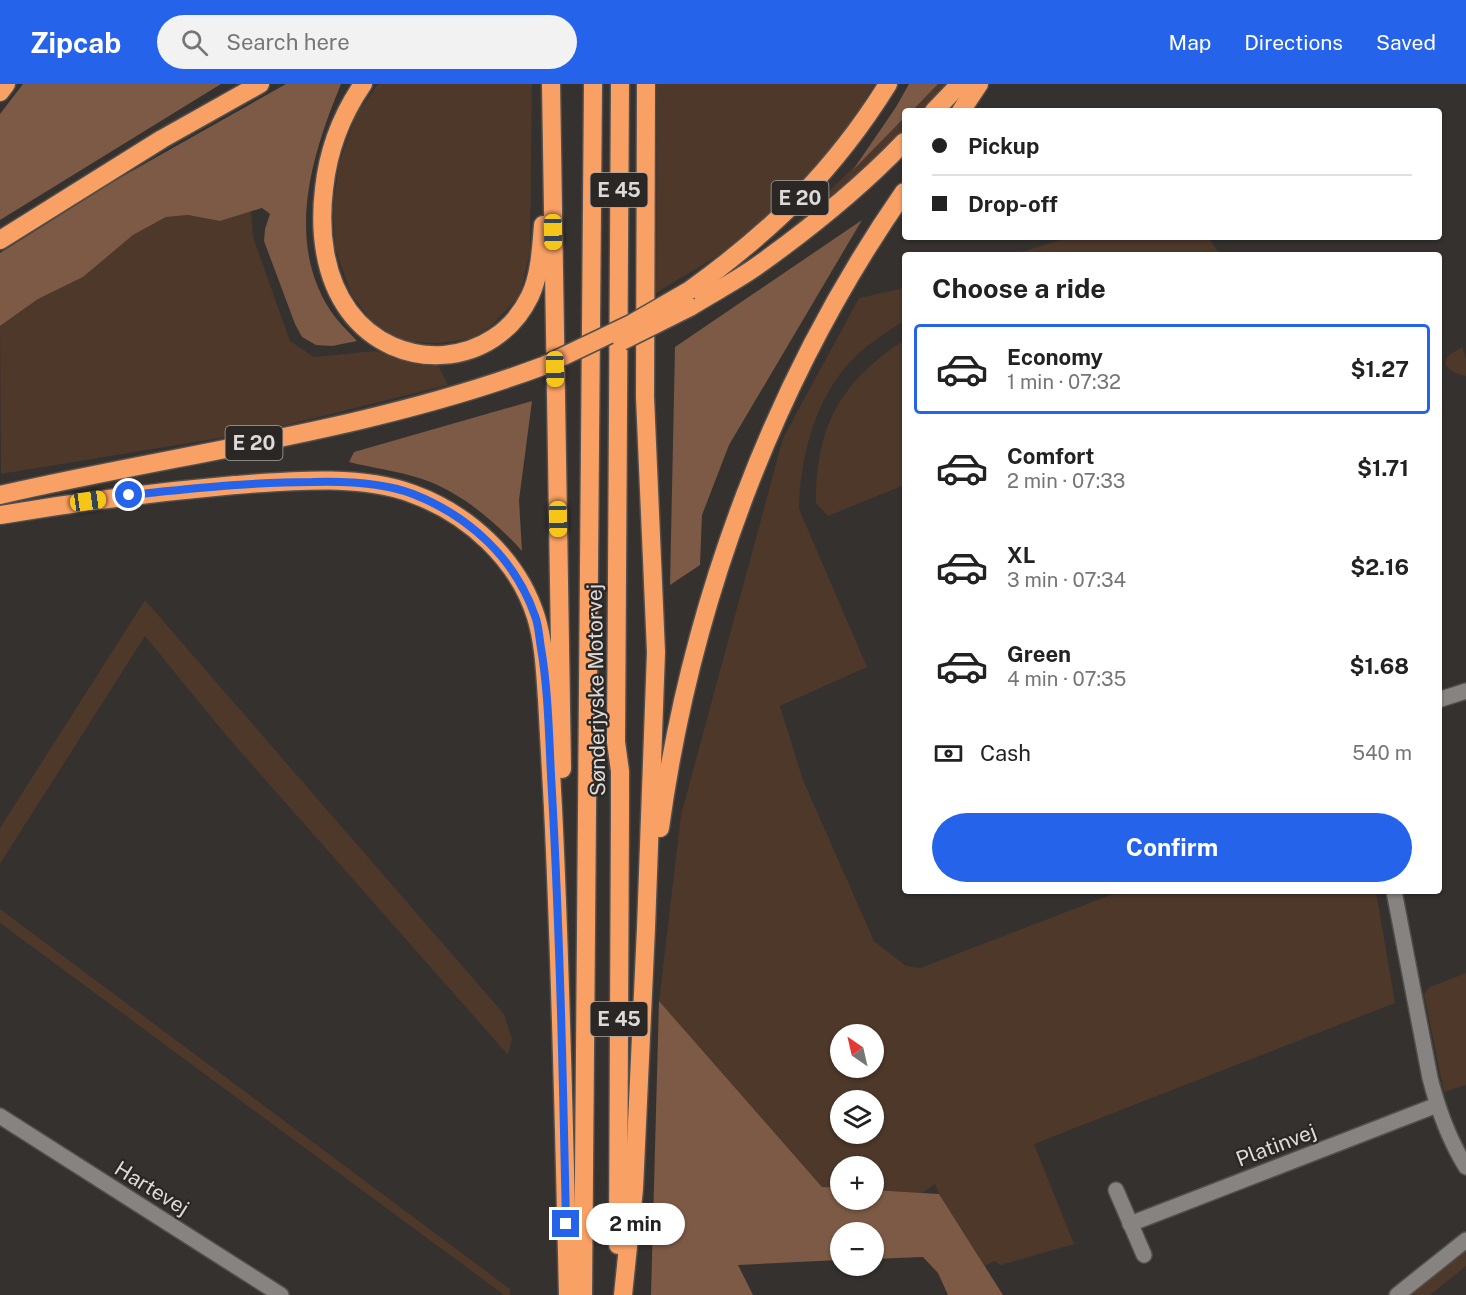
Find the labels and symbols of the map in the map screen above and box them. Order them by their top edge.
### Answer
road number: E 45 [590,173,648,207]
road number: E 20 [772,181,828,215]
car [544,214,562,250]
car [546,351,564,387]
road number: E 20 [226,426,282,460]
route start [115,481,142,508]
car [69,490,107,512]
car [549,501,567,537]
street label: Sønderjyske Motorvej [582,584,610,796]
road number: E 45 [590,1002,648,1036]
north arrow [830,1024,884,1078]
street label: Platinvej [1232,1118,1320,1172]
street label: Hartevej [110,1155,194,1221]
callout: 2 min [587,1203,686,1245]
route end [552,1210,579,1237]

